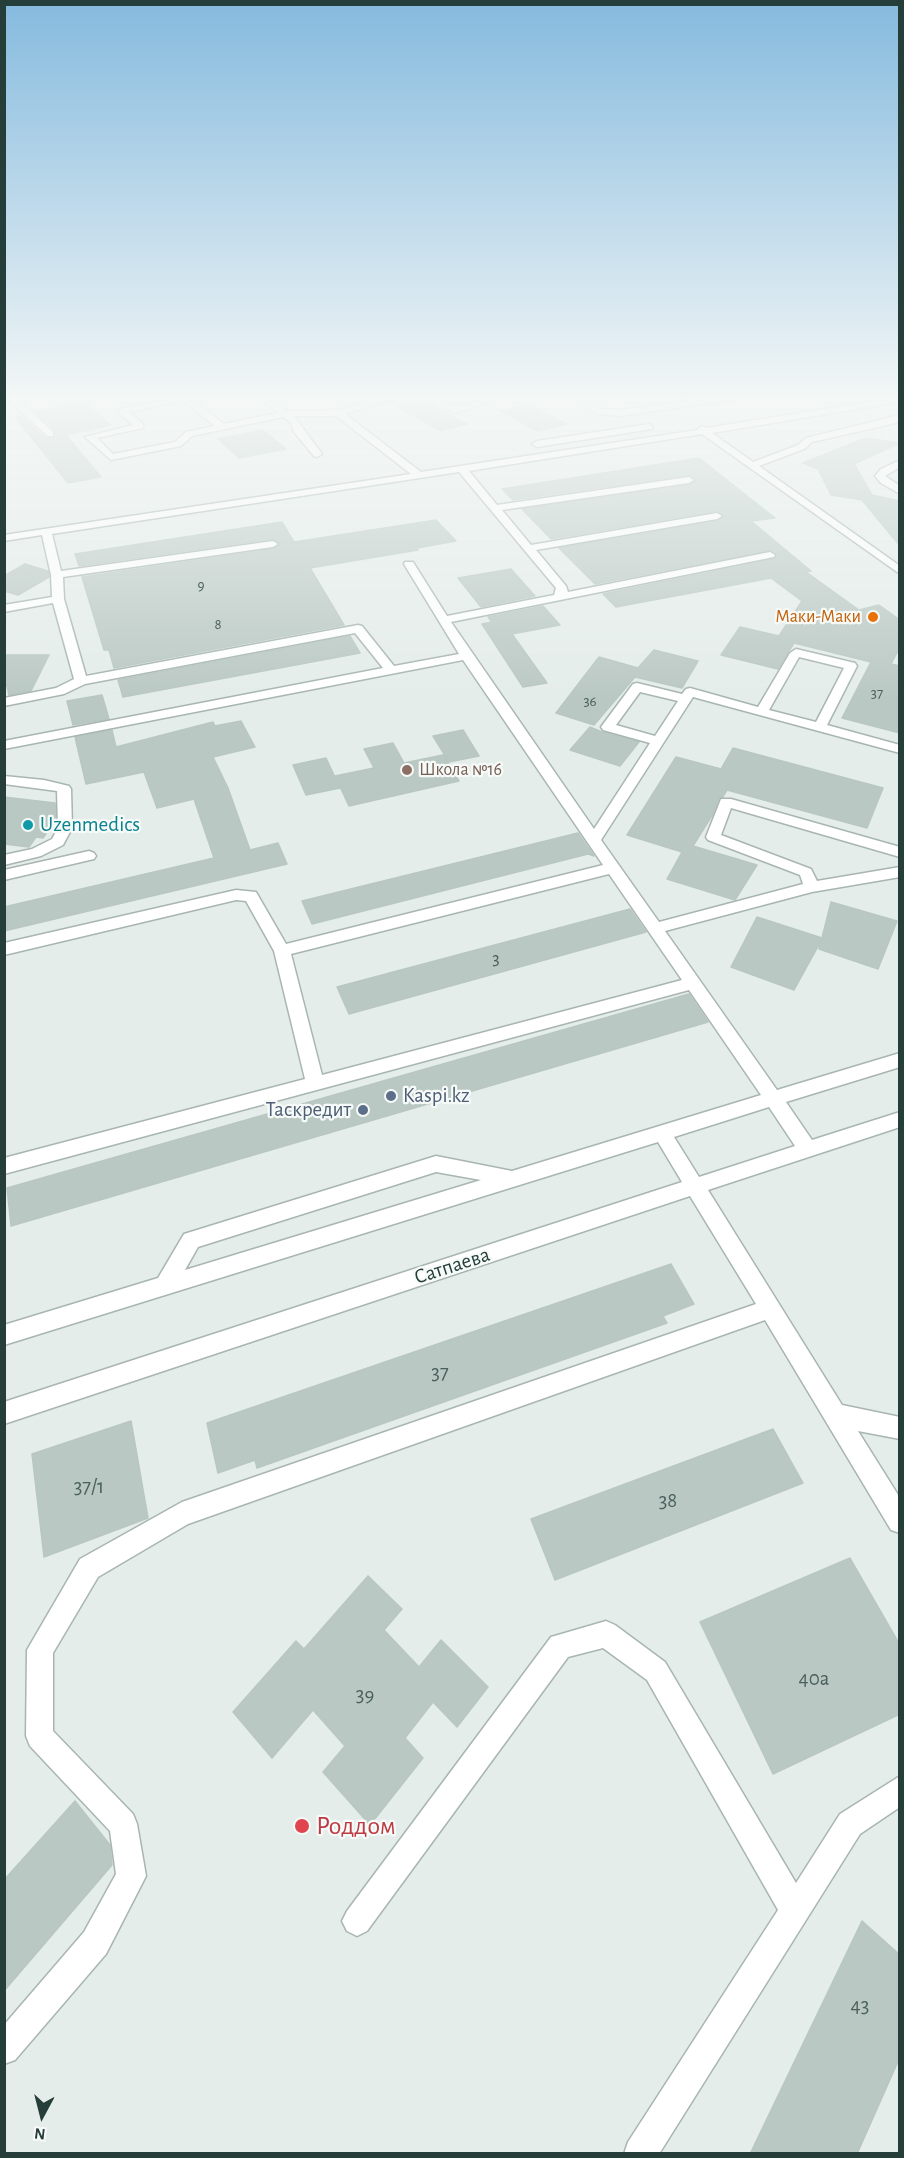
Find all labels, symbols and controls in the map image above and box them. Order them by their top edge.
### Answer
house number: 9 [197,576,205,594]
place label: Маки-Маки [775,606,861,628]
marker: Маки-Маки [866,610,880,624]
house number: 8 [214,615,222,633]
house number: 37 [871,684,883,702]
house number: 36 [583,692,597,710]
place label: Школа №16 [419,759,502,781]
marker: Школа №16 [400,763,414,777]
place label: Uzenmedics [40,812,140,838]
marker: Uzenmedics [21,818,35,832]
house number: 3 [492,948,500,970]
place label: Kaspi.kz [403,1083,470,1109]
marker: Kaspi.kz [384,1089,398,1103]
place label: Таскредит [266,1097,351,1123]
marker: Таскредит [356,1103,370,1117]
street label: Сатпаева [411,1242,493,1290]
house number: 37 [431,1360,449,1386]
house number: 37/1 [74,1474,104,1500]
house number: 38 [659,1488,677,1514]
house number: 40а [799,1666,829,1692]
house number: 39 [356,1682,374,1708]
place label: Роддом [316,1810,396,1842]
marker: Роддом [293,1817,311,1835]
house number: 43 [851,1993,869,2019]
north arrow [12,2086,72,2146]
text: N [33,2125,46,2142]

